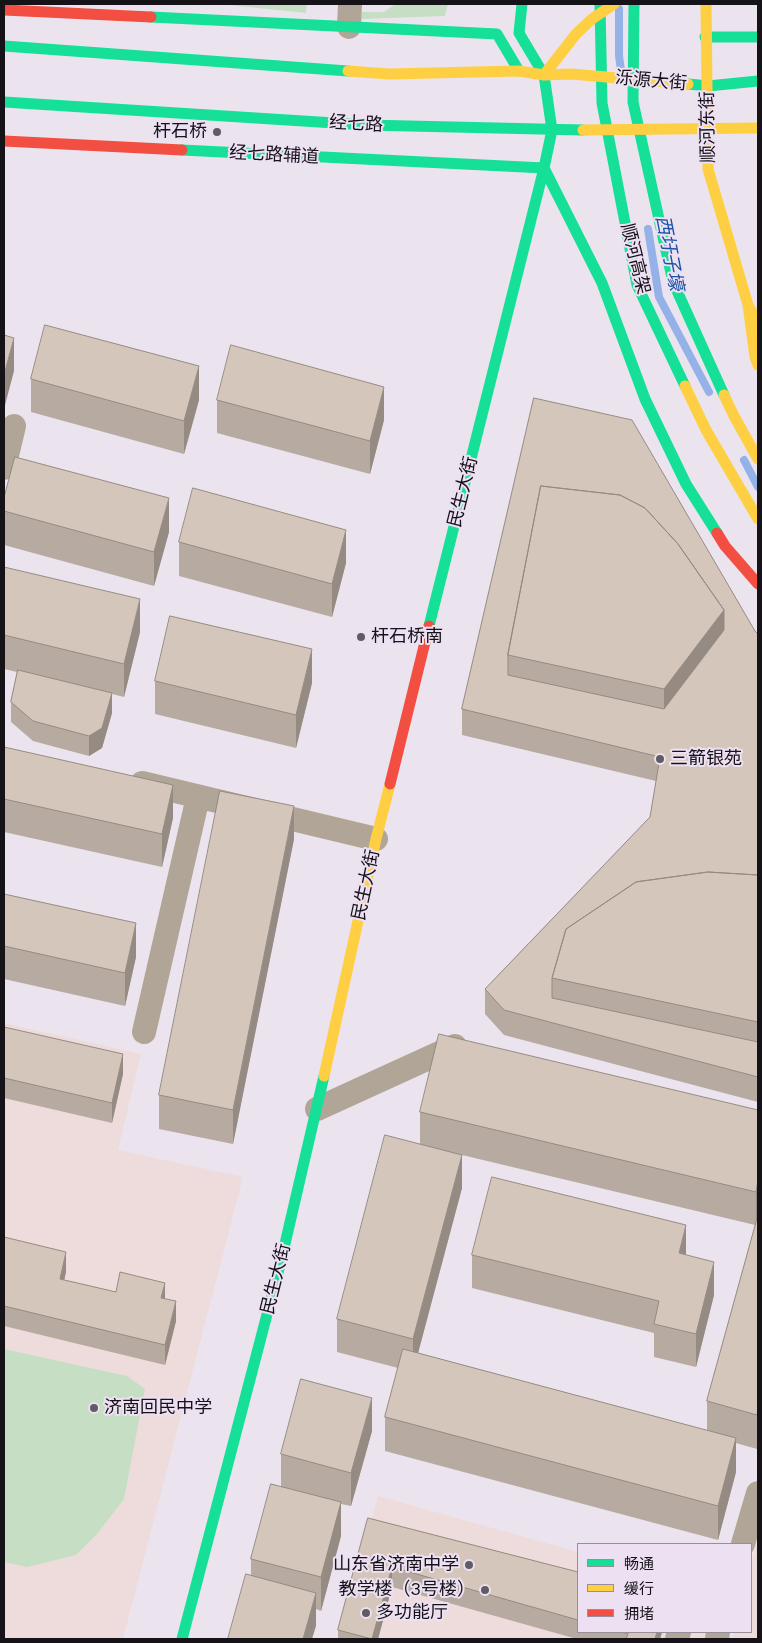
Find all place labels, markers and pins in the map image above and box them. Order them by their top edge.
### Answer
place label: 杆石桥 [153,121,207,143]
marker: 杆石桥 [211,126,223,138]
place label: 杆石桥南 [371,626,443,648]
marker: 杆石桥南 [355,631,367,643]
place label: 三箭银苑 [670,748,742,770]
marker: 三箭银苑 [654,753,666,765]
place label: 济南回民中学 [104,1397,212,1419]
marker: 济南回民中学 [88,1402,100,1414]
place label: 山东省济南中学 [333,1554,459,1576]
marker: 山东省济南中学 [463,1559,475,1571]
place label: 教学楼（3号楼） [339,1579,475,1601]
marker: 教学楼（3号楼） [479,1584,491,1596]
place label: 多功能厅 [376,1602,448,1624]
marker: 多功能厅 [360,1607,372,1619]

